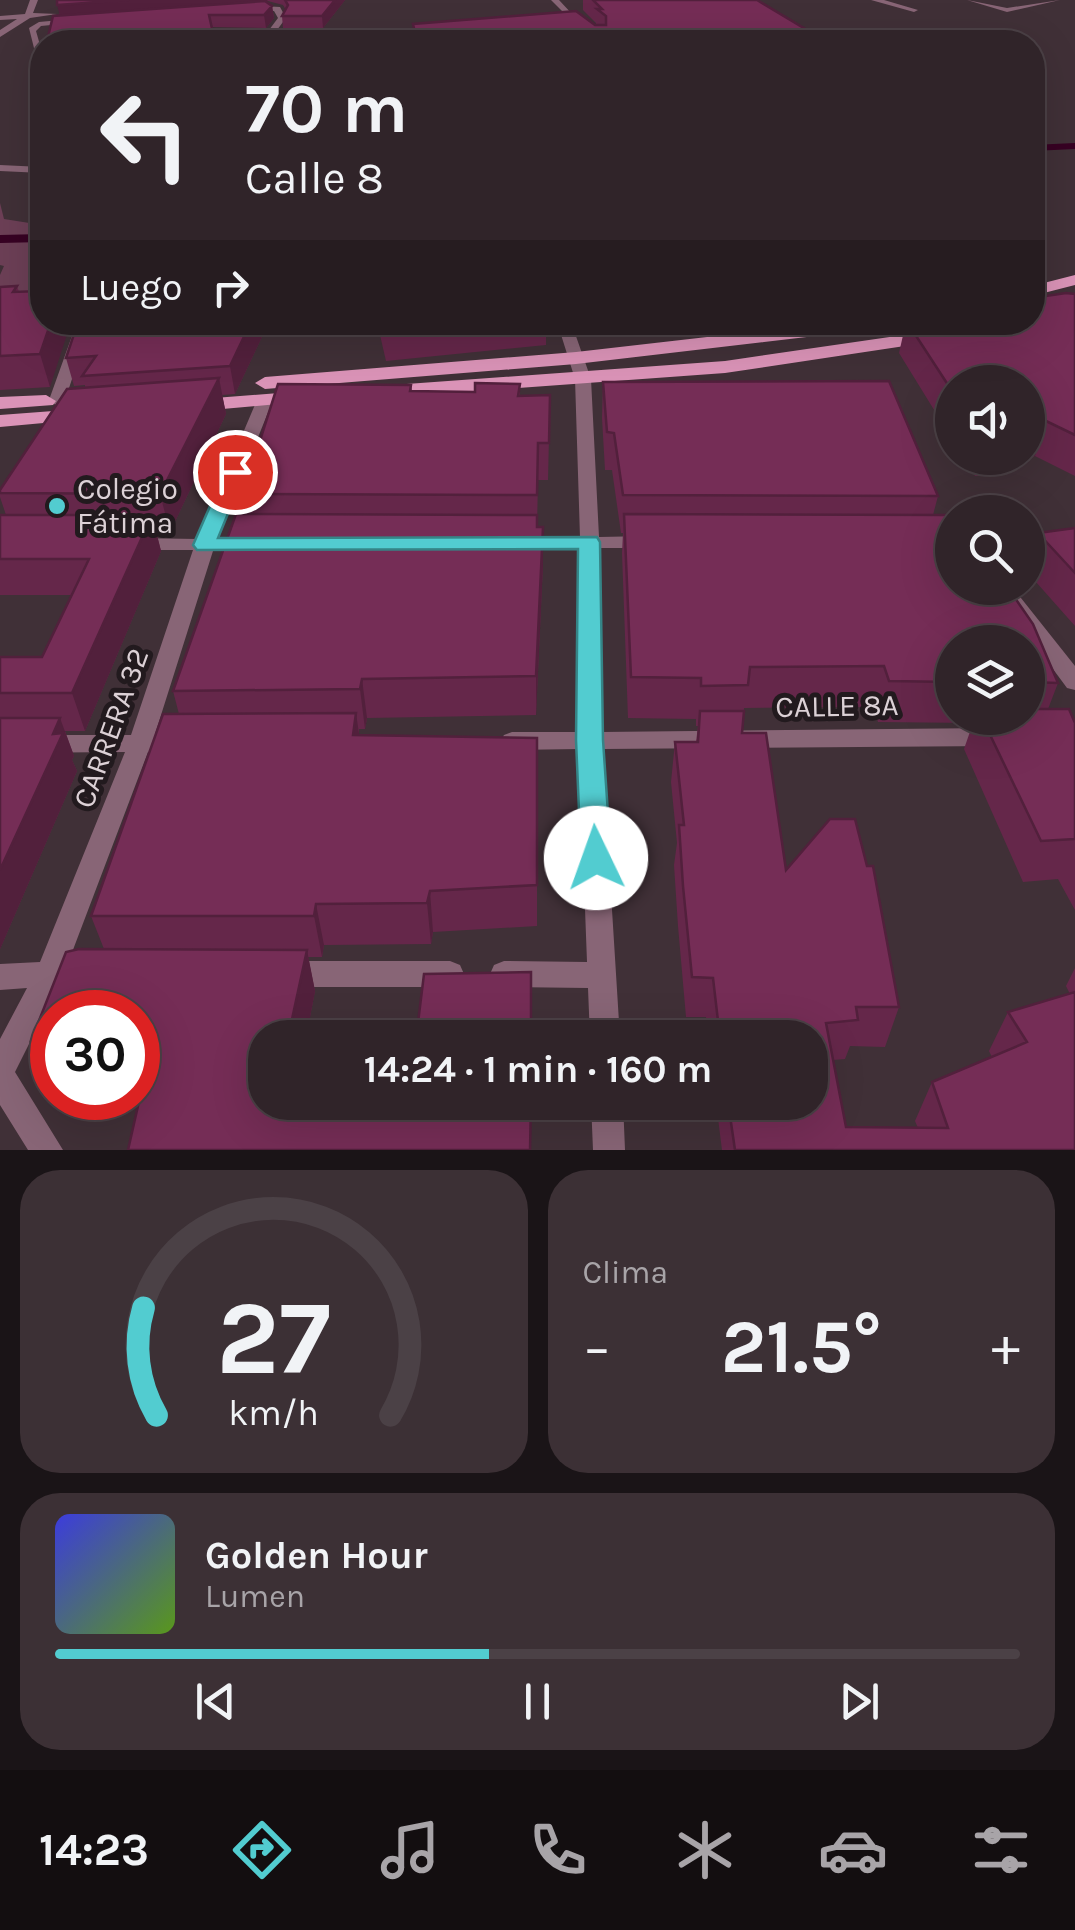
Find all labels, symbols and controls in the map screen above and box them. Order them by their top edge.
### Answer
text: 70 m [245,68,408,150]
icon: left [80,70,210,200]
text: Calle 8 [245,152,384,204]
icon: right [203,260,258,315]
text: Luego [80,265,183,310]
map controls [935,365,1045,735]
button: sound [935,365,1045,475]
pin [193,430,278,515]
icon: arrive [208,445,263,500]
place label: Colegio Fátima [77,471,178,541]
marker: Colegio Fátima [46,495,68,517]
button: search [935,495,1045,605]
button: layers [935,625,1045,735]
street label: CARRERA 32 [66,643,156,813]
street label: CALLE 8A [775,687,899,725]
position arrow [544,806,648,910]
speed limit sign: 30 [30,990,160,1120]
text: 14:24 · 1 min · 160 m [364,1047,712,1092]
text: Clima [583,1254,668,1291]
text: 27 [216,1278,331,1399]
text: 21.5° [721,1303,882,1391]
text: − [583,1315,611,1379]
text: + [991,1315,1020,1379]
text: km/h [228,1392,319,1434]
text: Golden Hour [205,1533,428,1578]
text: Lumen [205,1578,305,1615]
icon: previous [188,1674,243,1729]
icon: pause [510,1674,565,1729]
icon: next [832,1674,887,1729]
icon: directions [227,1815,297,1885]
icon: music [375,1815,445,1885]
icon: phone [523,1815,593,1885]
icon: climate [670,1815,740,1885]
icon: car [818,1815,888,1885]
icon: filters [966,1815,1036,1885]
text: 14:23 [39,1824,149,1876]

